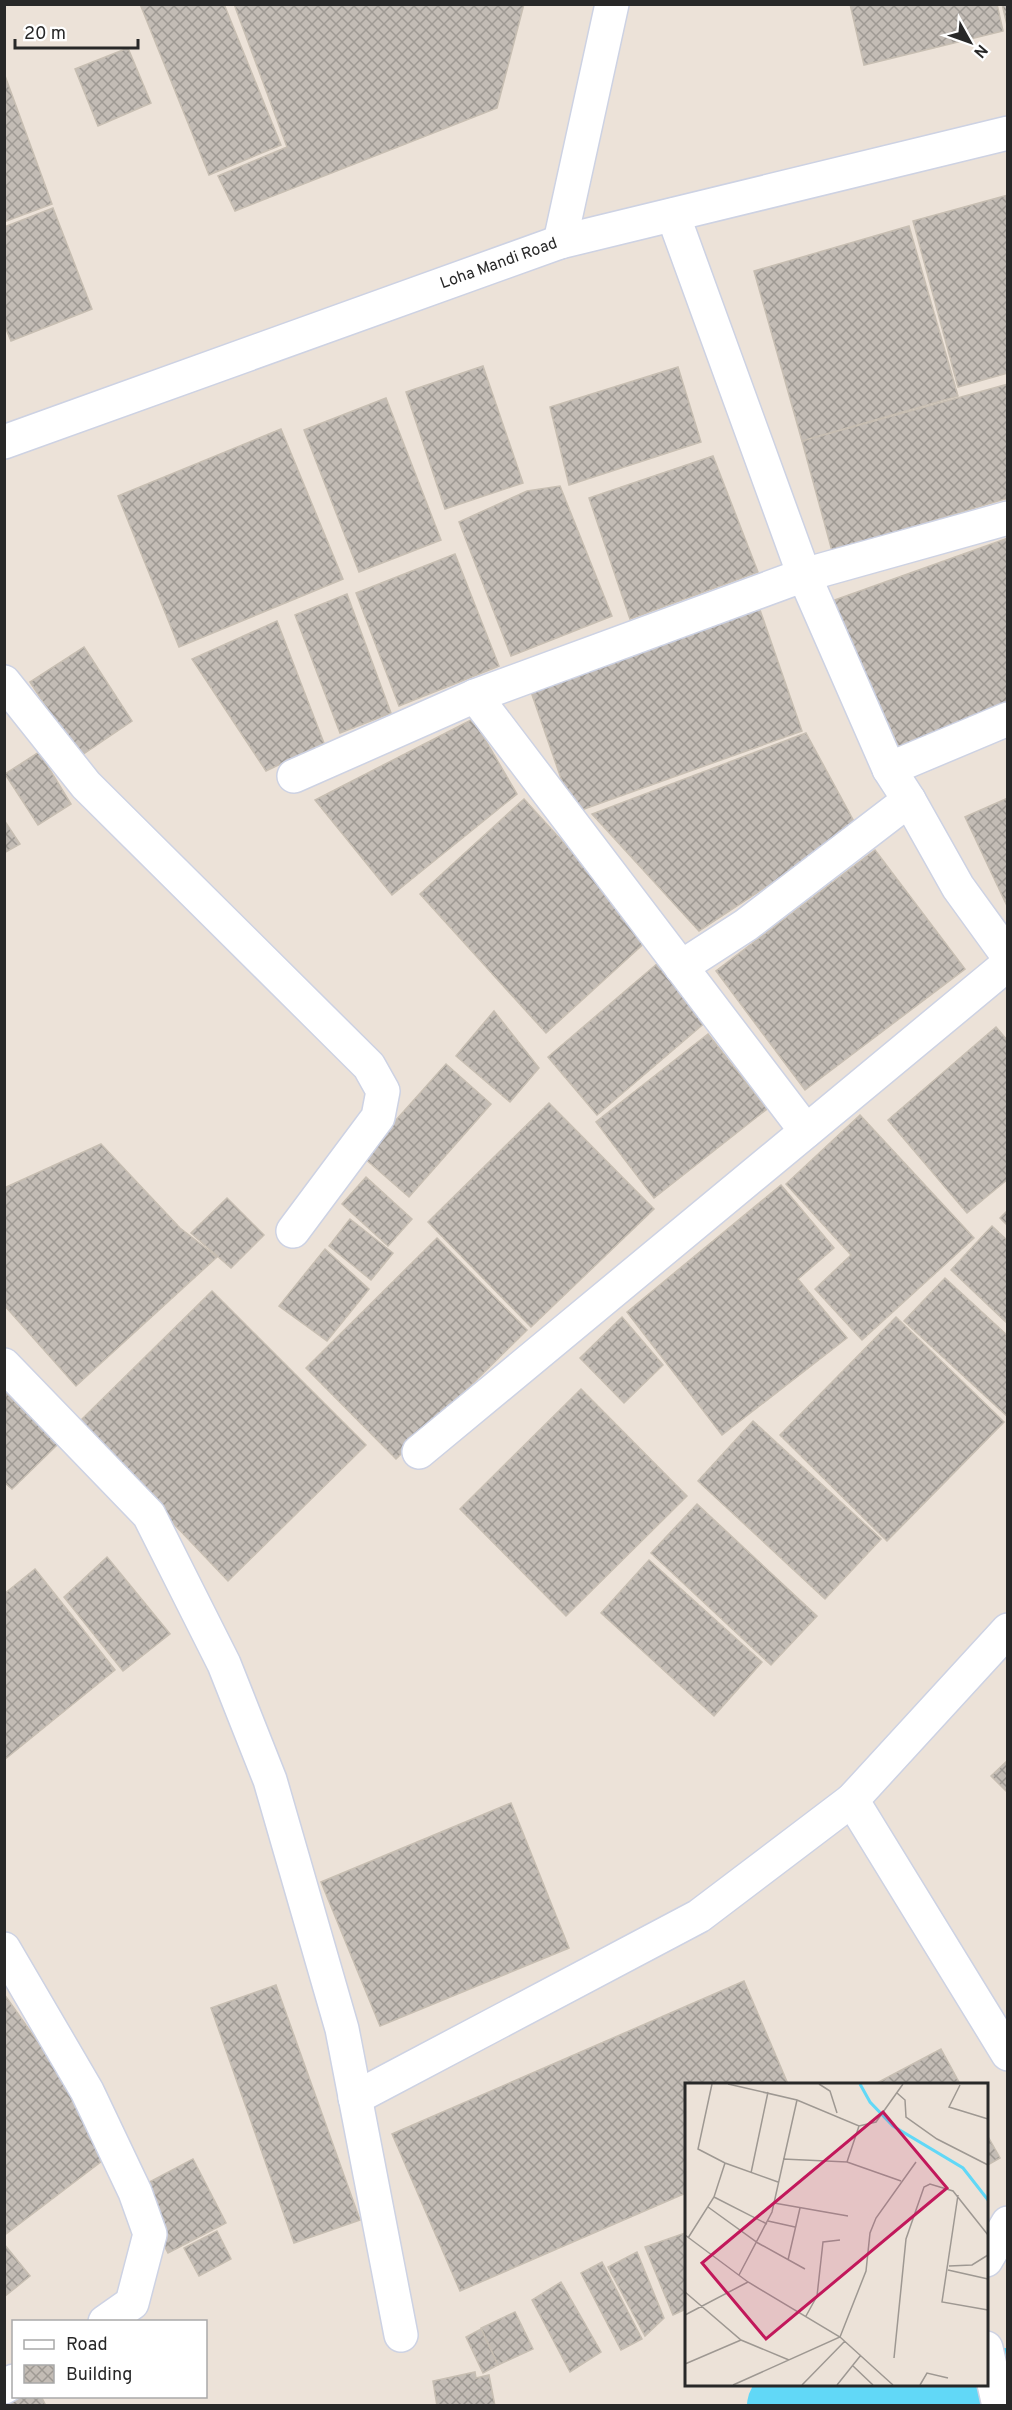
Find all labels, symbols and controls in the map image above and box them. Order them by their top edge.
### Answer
scale bar [15,12,138,50]
north arrow [940,12,1000,72]
text: 20 m [24,23,66,46]
text: N [969,40,991,61]
street label: Loha Mandi Road [438,234,560,294]
inset map [685,2083,988,2386]
legend [12,2320,207,2398]
text: Road [66,2334,108,2357]
text: Building [66,2364,132,2387]

